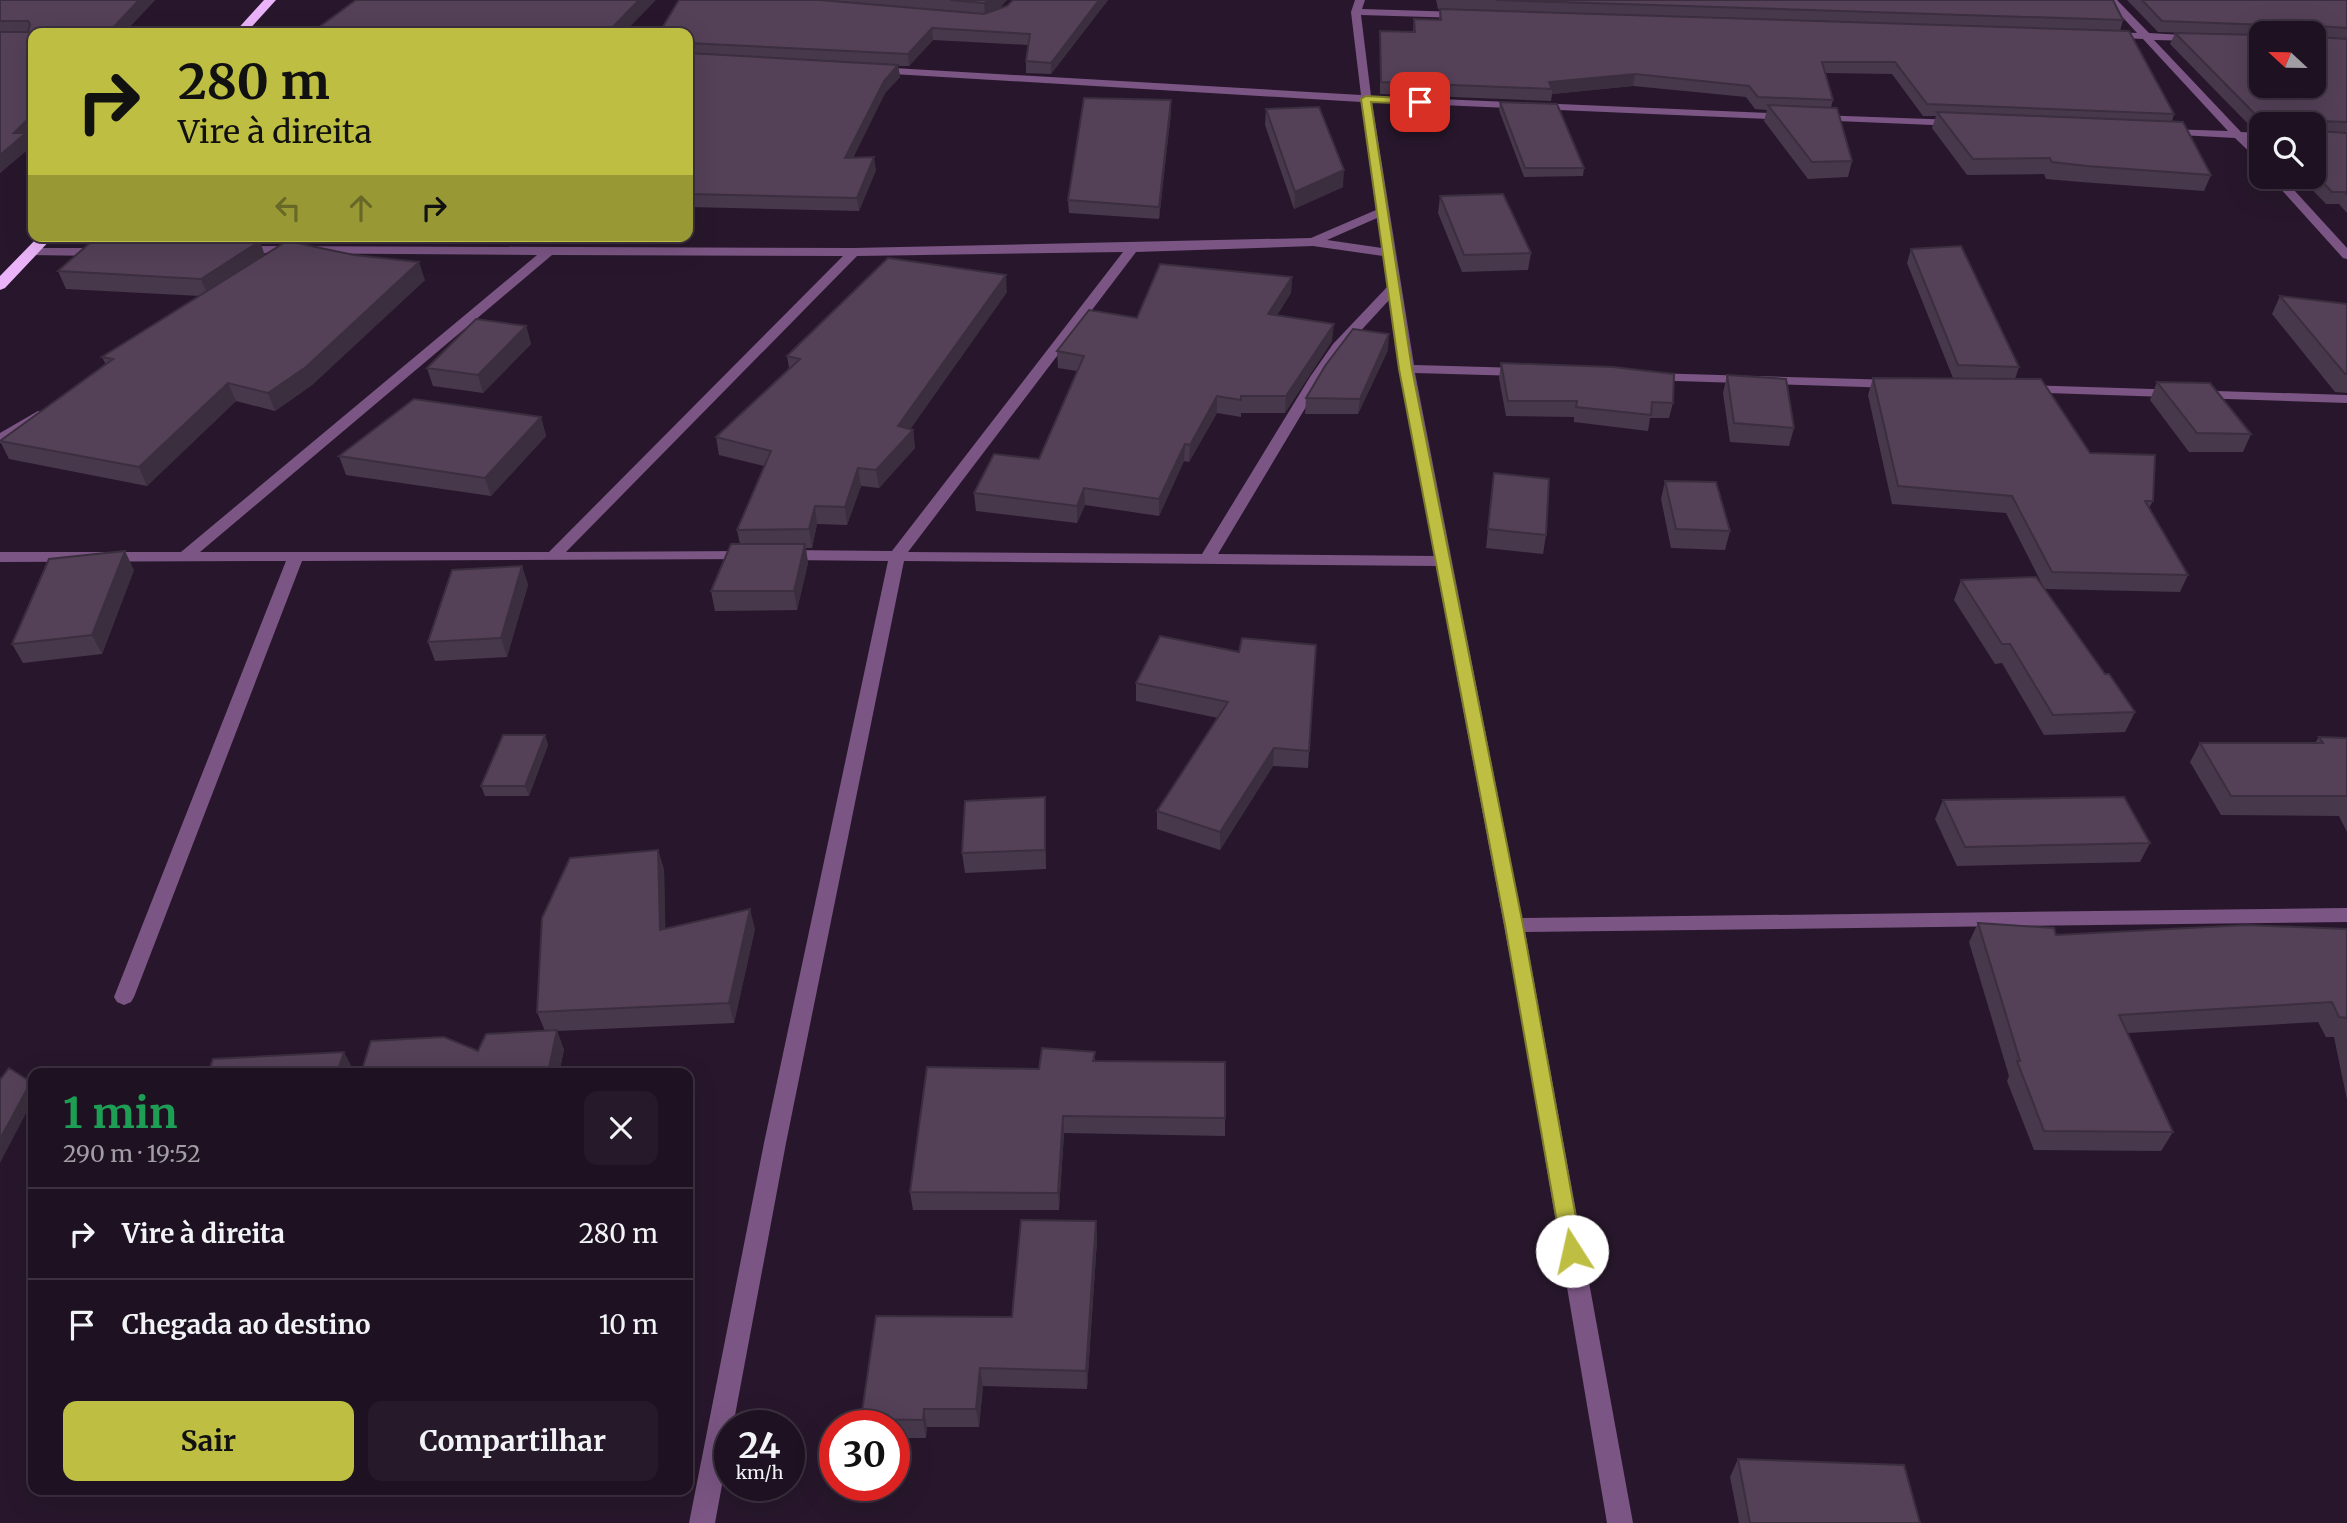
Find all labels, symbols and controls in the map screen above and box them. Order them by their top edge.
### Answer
north arrow [2249,21,2326,98]
map controls [2249,21,2326,189]
text: 280 m [178,51,330,112]
icon: right [63,56,154,147]
pin [1390,72,1450,132]
icon: arrive [1401,83,1439,121]
text: Vire à direita [178,112,372,152]
button: search [2249,112,2326,189]
icon: left [269,189,307,227]
icon: ahead [342,189,380,227]
icon: right [415,189,453,227]
text: 1 min [63,1087,177,1139]
button: close [584,1091,658,1165]
text: 290 m · 19:52 [63,1139,201,1168]
position arrow [1535,1214,1609,1288]
icon: right [63,1215,101,1253]
text: Vire à direita [122,1217,285,1250]
text: 280 m [579,1217,658,1250]
icon: arrive [63,1306,101,1344]
text: Chegada ao destino [122,1308,371,1341]
text: 10 m [599,1308,658,1341]
button: Sair [63,1401,354,1481]
button: Compartilhar [368,1401,658,1481]
speed limit sign: 30 [819,1410,910,1501]
text: 24 [738,1424,781,1468]
text: km/h [736,1461,783,1484]

